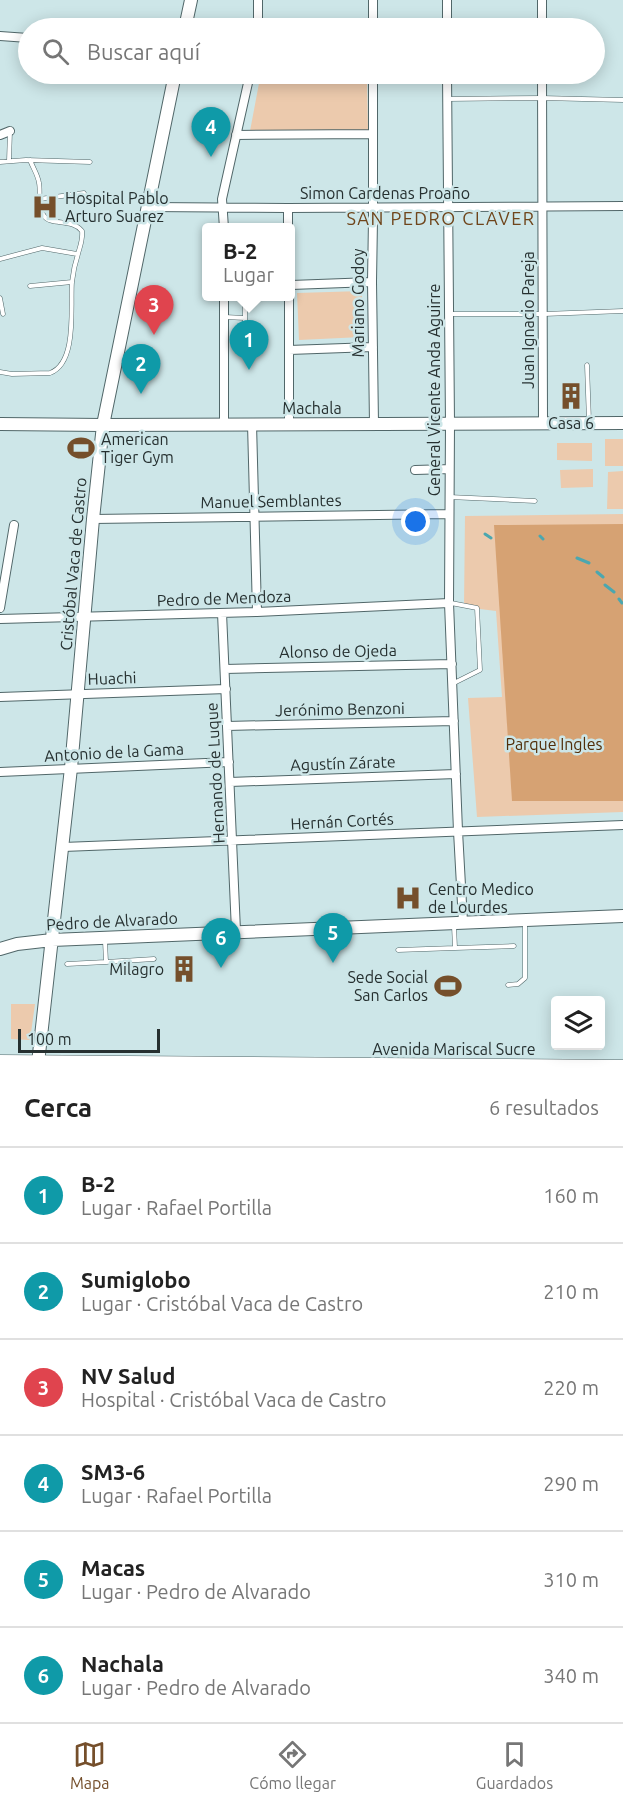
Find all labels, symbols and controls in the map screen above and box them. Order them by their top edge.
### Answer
search box [18,18,605,84]
icon: search [39,35,72,68]
text: Buscar aquí [87,39,200,64]
pin: 4 [192,108,230,157]
street label: Simon Cardenas Proaño [300,184,470,202]
place label: Hospital Pablo Arturo Suarez [65,189,169,225]
hospital icon: Hospital Pablo Arturo Suarez [30,192,60,222]
district label: SAN PEDRO CLAVER [346,208,536,228]
popup [202,223,295,301]
text: B-2 [223,238,257,263]
street label: Mariano Godoy [349,248,367,357]
street label: Juan Ignacio Pareja [519,251,537,389]
text: Lugar [223,263,274,286]
street label: General Vicente Anda Aguirre [425,284,443,496]
pin: 3 [134,286,174,335]
pin: 1 [230,320,268,370]
pin: 2 [122,344,160,394]
building icon: Casa 6 [556,381,586,411]
street label: Machala [282,399,342,417]
place label: Casa 6 [548,414,594,432]
place label: American Tiger Gym [101,430,174,466]
sports icon: American Tiger Gym [66,433,96,463]
street label: Cristóbal Vaca de Castro [56,477,90,651]
street label: Manuel Semblantes [200,491,342,511]
your location [401,507,430,536]
street label: Pedro de Mendoza [157,587,291,609]
street label: Alonso de Ojeda [279,641,397,661]
street label: Huachi [87,668,137,688]
street label: Jerónimo Benzoni [275,699,405,719]
street label: Hernando de Luque [202,702,228,844]
park label: Parque Ingles [505,735,603,753]
street label: Antonio de la Gama [44,739,184,765]
street label: Agustín Zárate [290,752,396,774]
street label: Hernán Cortés [290,809,394,833]
place label: Centro Medico de Lourdes [428,880,534,916]
hospital icon: Centro Medico de Lourdes [393,883,423,913]
street label: Pedro de Alvarado [46,909,178,933]
pin: 5 [314,914,352,963]
pin: 6 [202,918,240,968]
building icon: Milagro [169,954,199,984]
place label: Milagro [109,960,164,978]
place label: Sede Social San Carlos [347,968,428,1004]
sports icon: Sede Social San Carlos [433,971,463,1001]
map controls [551,996,605,1050]
button: layers [551,996,605,1050]
scale bar [18,1026,160,1054]
text: 100 m [27,1030,72,1048]
street label: Avenida Mariscal Sucre [372,1040,536,1058]
text: Cerca [24,1093,92,1122]
text: 6 resultados [489,1096,599,1119]
text: B-2 [81,1171,115,1196]
text: 1 [38,1184,49,1207]
text: 160 m [543,1184,599,1207]
text: Lugar · Rafael Portilla [81,1196,272,1219]
text: Sumiglobo [81,1267,191,1292]
text: 2 [38,1280,49,1303]
text: 210 m [543,1280,599,1303]
text: Lugar · Cristóbal Vaca de Castro [81,1292,363,1315]
text: NV Salud [81,1363,175,1388]
text: 3 [38,1376,49,1399]
text: 220 m [543,1376,599,1399]
text: Hospital · Cristóbal Vaca de Castro [81,1388,386,1411]
text: SM3-6 [81,1459,145,1484]
text: 4 [38,1472,49,1495]
text: 290 m [543,1472,599,1495]
text: Lugar · Rafael Portilla [81,1484,272,1507]
text: Macas [81,1555,145,1580]
text: 5 [38,1568,49,1591]
text: 310 m [543,1568,599,1591]
text: Lugar · Pedro de Alvarado [81,1580,311,1603]
text: Nachala [81,1651,164,1676]
text: 6 [38,1664,49,1687]
text: 340 m [543,1664,599,1687]
text: Lugar · Pedro de Alvarado [81,1676,311,1699]
tab: Mapa [70,1738,110,1792]
tab: Cómo llegar [249,1738,336,1792]
tab: Guardados [476,1738,553,1792]

